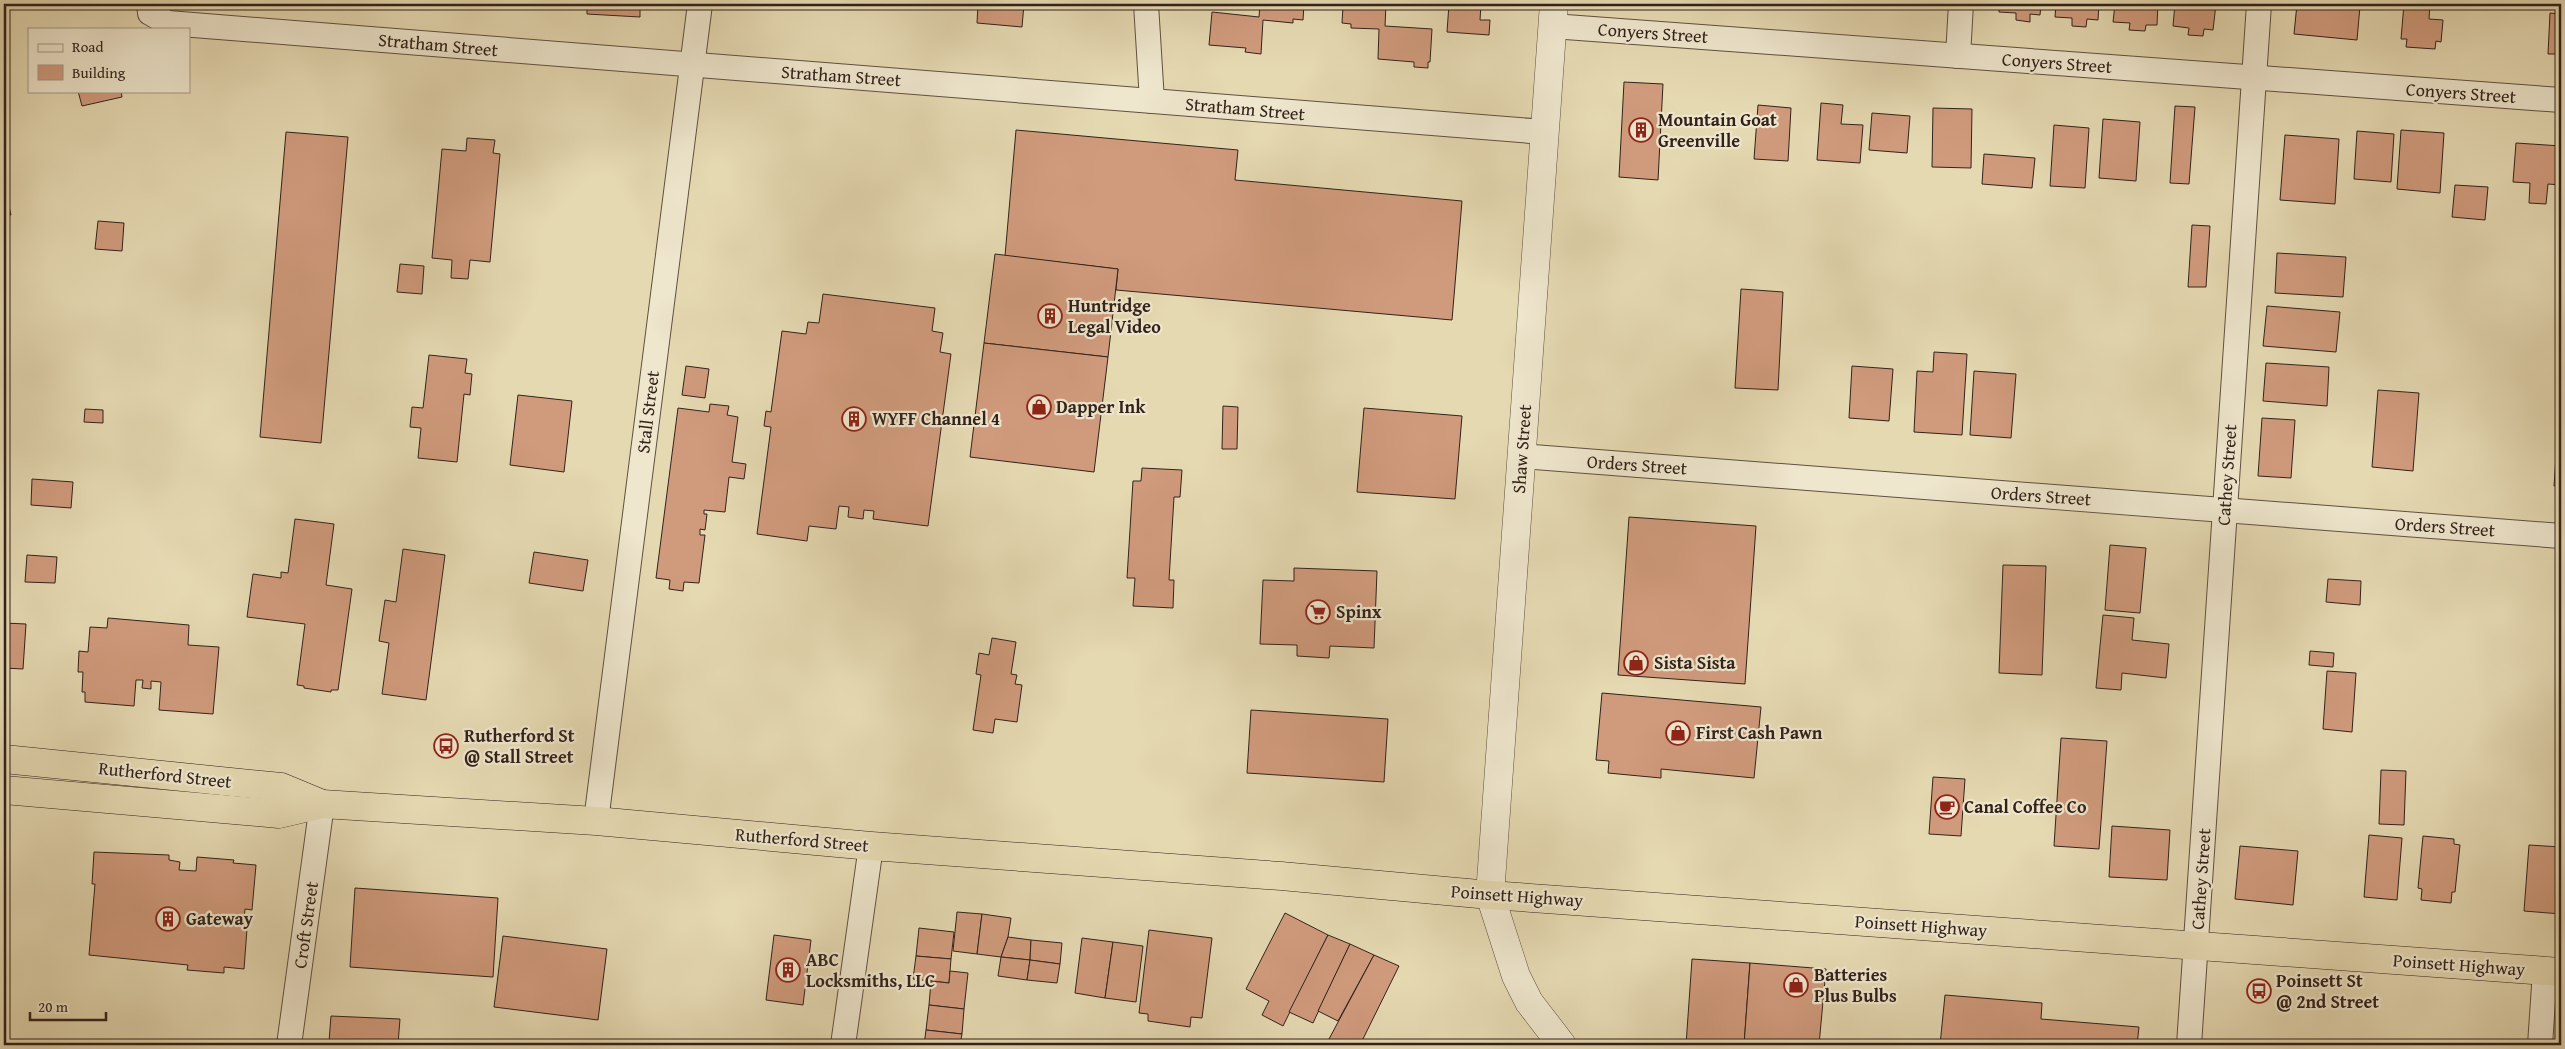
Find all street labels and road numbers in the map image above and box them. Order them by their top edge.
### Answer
street label: Conyers Street [1597,15,1710,50]
street label: Stratham Street [377,26,500,63]
street label: Conyers Street [2001,45,2114,80]
street label: Stratham Street [780,58,903,93]
street label: Conyers Street [2405,75,2518,110]
street label: Stratham Street [1184,90,1307,127]
street label: Stall Street [629,368,666,455]
street label: Shaw Street [1505,403,1538,495]
street label: Cathey Street [2209,423,2244,527]
street label: Orders Street [1586,448,1689,482]
street label: Orders Street [1990,479,2093,513]
street label: Orders Street [2394,510,2497,544]
street label: Rutherford Street [97,754,234,795]
street label: Rutherford Street [734,820,870,859]
street label: Cathey Street [2183,827,2218,931]
street label: Poinsett Highway [1450,877,1584,914]
street label: Croft Street [286,879,325,970]
street label: Poinsett Highway [1854,907,1988,944]
street label: Poinsett Highway [2392,946,2526,983]

